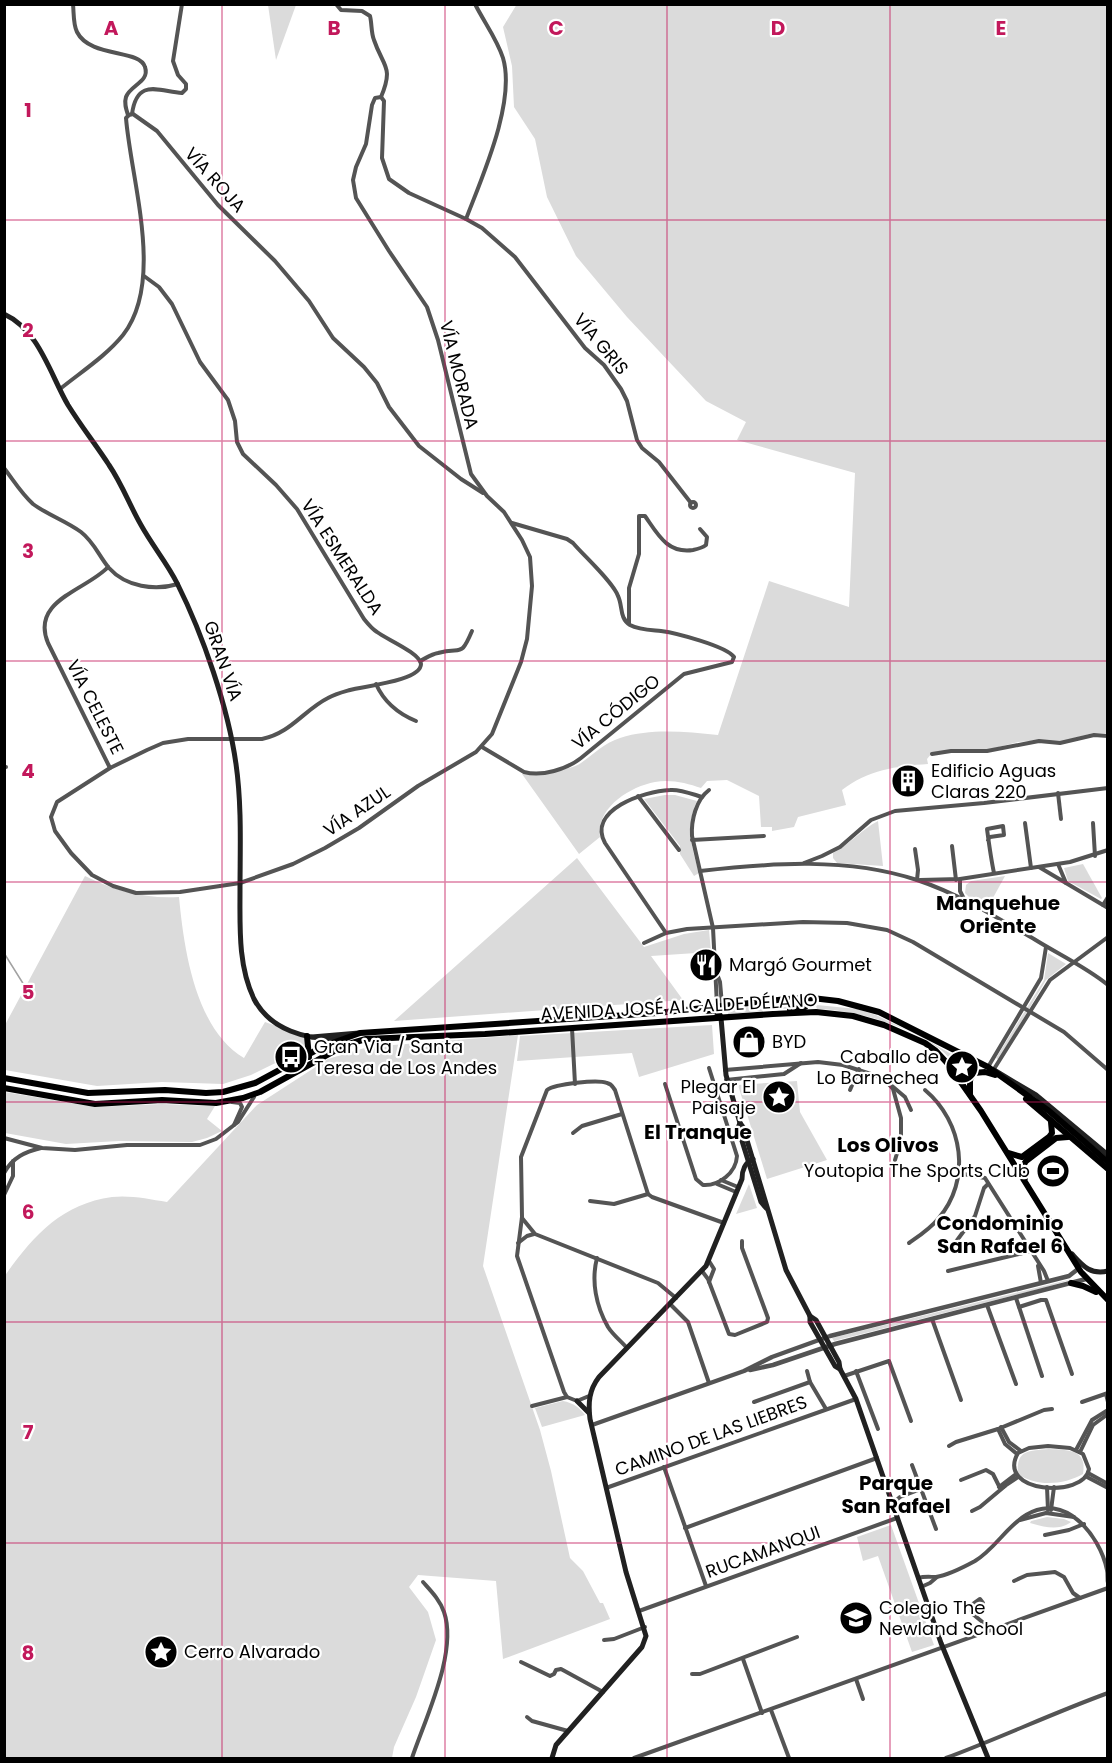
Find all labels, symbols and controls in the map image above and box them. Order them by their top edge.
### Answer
text: A [104,14,119,42]
text: B [327,14,341,42]
text: C [548,14,564,42]
text: D [771,14,785,42]
text: E [996,14,1006,42]
text: 1 [24,96,32,124]
street label: VÍA ROJA [179,141,252,218]
street label: VÍA GRIS [568,307,635,380]
text: 2 [22,316,34,344]
street label: VÍA MORADA [434,318,485,432]
street label: VÍA ESMERALDA [296,494,389,620]
text: 3 [22,537,34,565]
street label: GRAN VÍA [198,617,249,704]
street label: VÍA CELESTE [61,655,130,758]
street label: VÍA CÓDIGO [566,668,665,755]
text: 4 [21,757,35,785]
place label: Edificio Aguas Claras 220 [931,758,1056,804]
building icon: Edificio Aguas Claras 220 [890,763,926,799]
street label: VÍA AZUL [318,779,395,842]
district label: Manquehue Oriente [936,889,1060,940]
restaurant icon: Margó Gourmet [688,947,724,983]
place label: Margó Gourmet [729,952,872,977]
text: 5 [22,978,35,1006]
street label: AVENIDA JOSÉ ALCALDE DÉLANO [540,987,818,1026]
shop icon: BYD [731,1024,767,1060]
place label: BYD [772,1029,806,1054]
place label: Gran Via / Santa Teresa de Los Andes [314,1034,497,1080]
bus stop icon: Gran Via / Santa Teresa de Los Andes [273,1039,309,1075]
place label: Caballo de Lo Barnechea [817,1044,939,1090]
place icon: Caballo de Lo Barnechea [944,1049,980,1085]
place label: Plegar El Paisaje [680,1074,756,1120]
place icon: Plegar El Paisaje [761,1079,797,1115]
district label: El Tranque [644,1118,752,1146]
district label: Los Olivos [837,1131,939,1159]
sports icon: Youtopia The Sports Club [1035,1153,1071,1189]
place label: Youtopia The Sports Club [804,1158,1030,1183]
text: 6 [22,1198,34,1226]
district label: Condominio San Rafael 6 [937,1209,1064,1260]
street label: CAMINO DE LAS LIEBRES [611,1389,810,1482]
text: 7 [23,1418,34,1446]
district label: Parque San Rafael [841,1469,951,1520]
street label: RUCAMANQUI [702,1519,824,1584]
place label: Colegio The Newland School [879,1595,1023,1641]
school or university icon: Colegio The Newland School [838,1600,874,1636]
place icon: Cerro Alvarado [143,1634,179,1670]
text: 8 [22,1639,34,1667]
place label: Cerro Alvarado [184,1639,320,1664]

